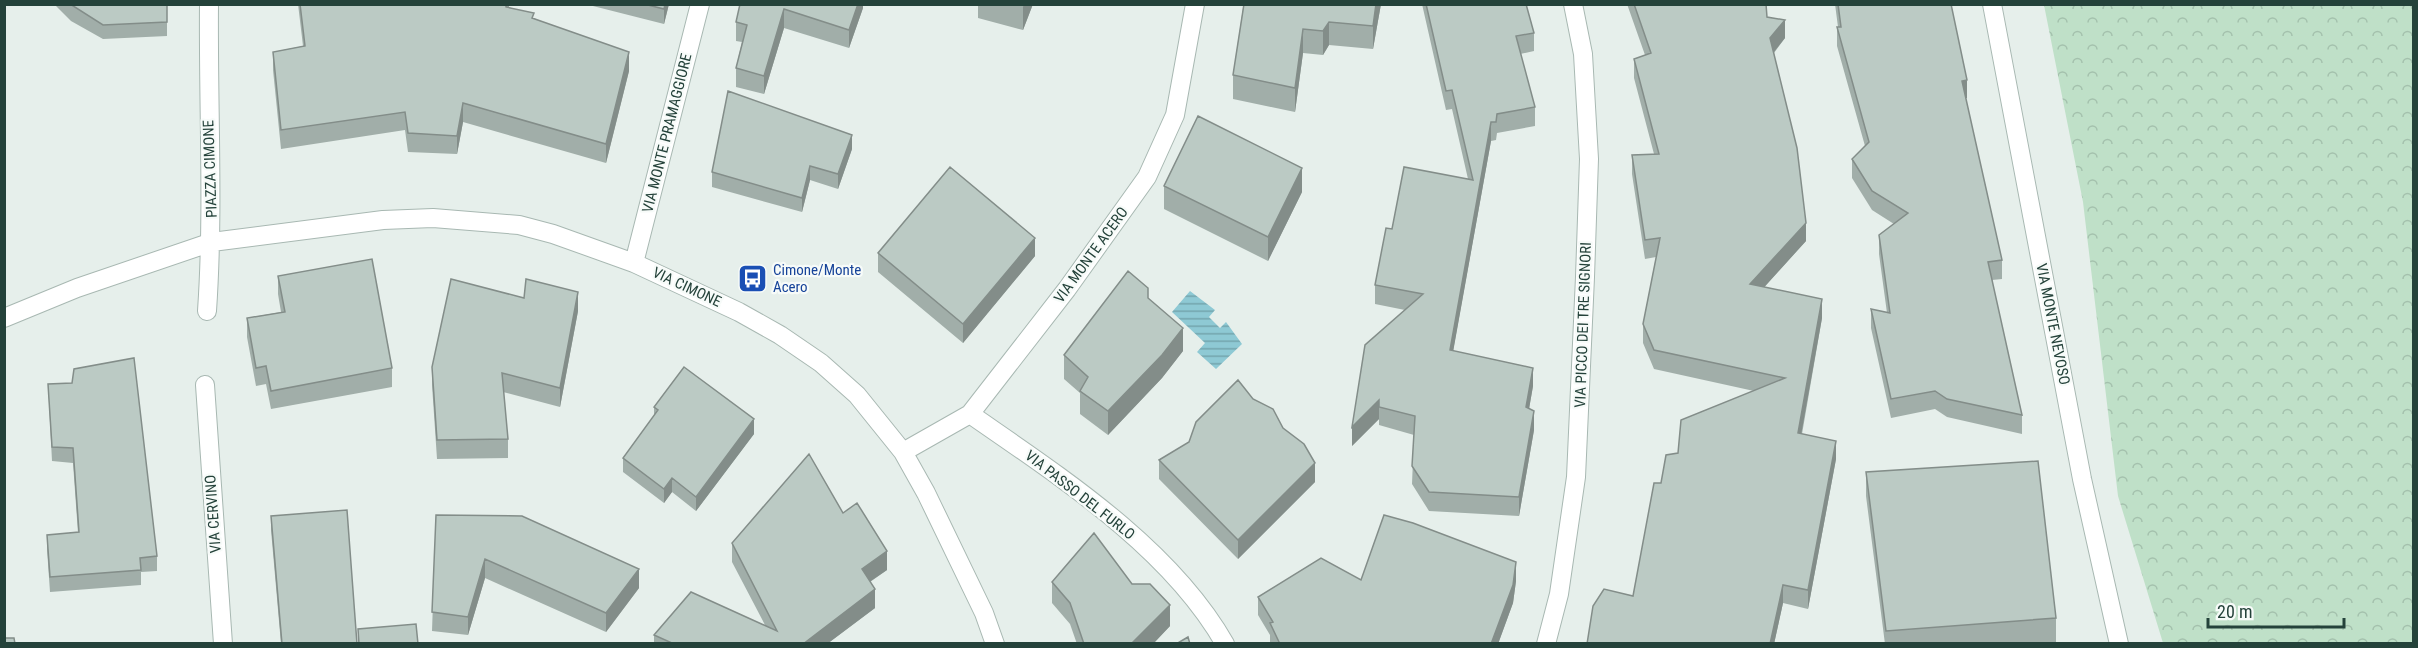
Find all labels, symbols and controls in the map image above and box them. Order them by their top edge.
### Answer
street label: VIA MONTE PRAMAGGIORE [639,52,695,214]
street label: PIAZZA CIMONE [199,120,221,218]
street label: VIA MONTE ACERO [1050,204,1132,306]
street label: VIA PICCO DEI TRE SIGNORI [1571,242,1595,408]
place label: Cimone/Monte Acero [773,261,861,296]
street label: VIA MONTE NEVOSO [2032,262,2074,386]
street label: VIA CIMONE [650,263,724,311]
bus stop icon: Cimone/Monte Acero [736,263,768,295]
street label: VIA PASSO DEL FURLO [1022,447,1138,543]
street label: VIA CERVINO [201,474,225,554]
scale bar [2208,591,2344,629]
text: 20 m [2217,601,2252,622]

